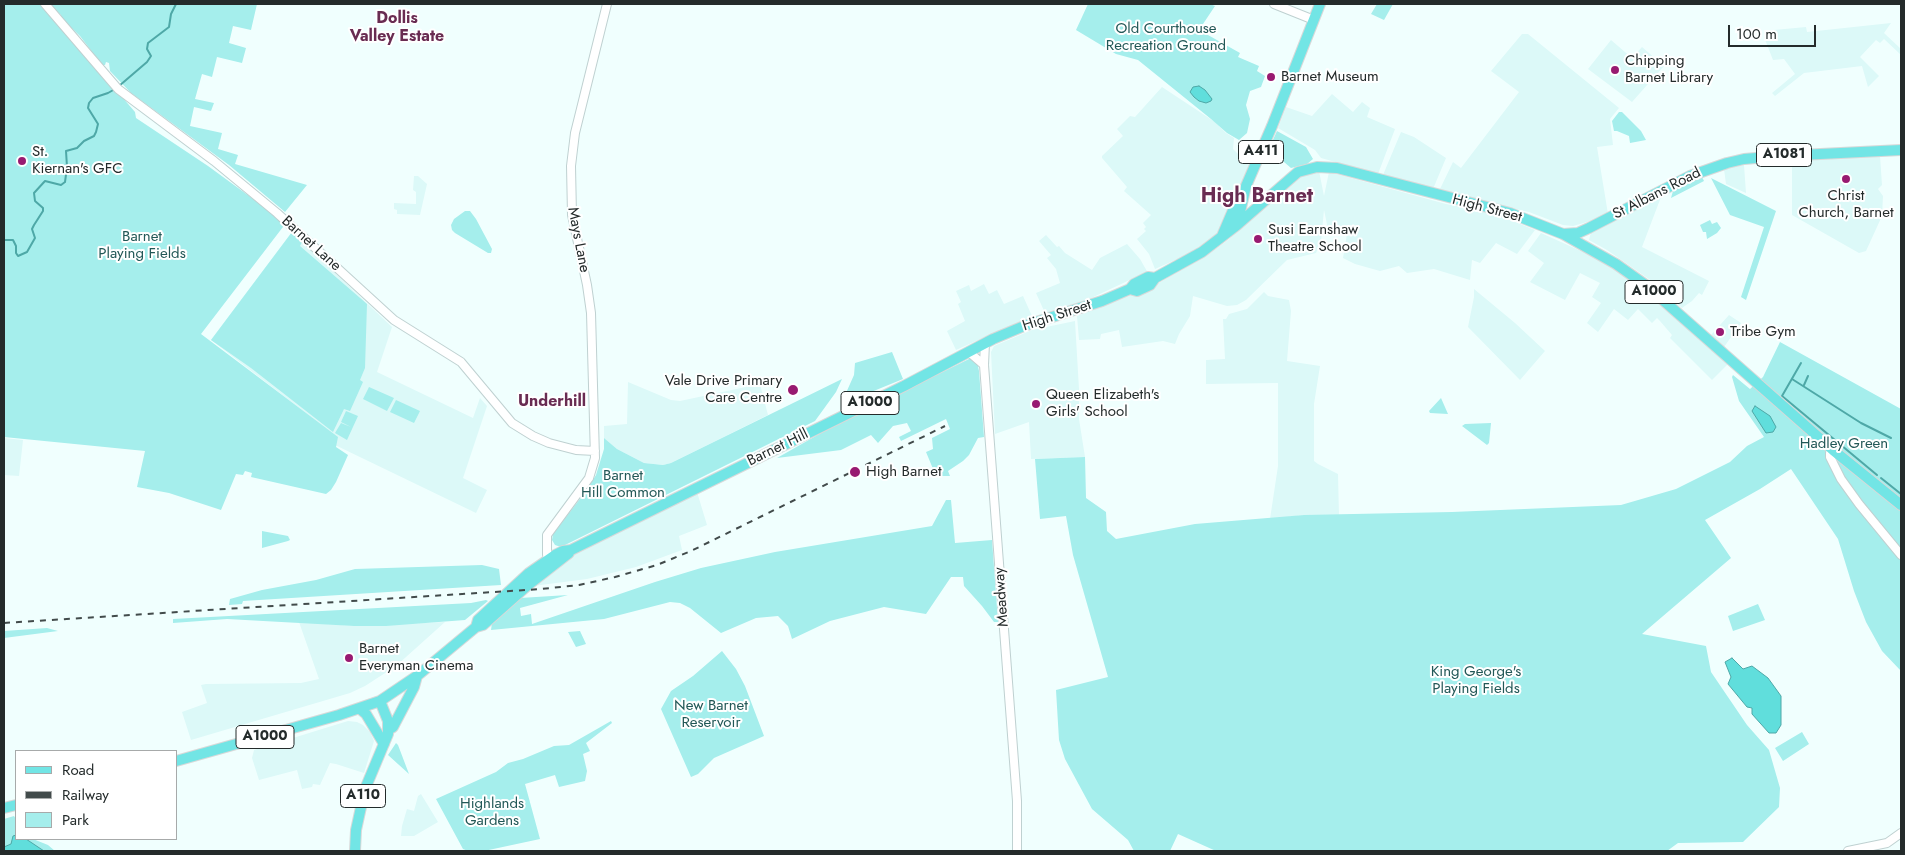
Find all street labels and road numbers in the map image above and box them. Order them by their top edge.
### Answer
road number: A411 [1238,140,1284,163]
road number: A1081 [1756,144,1812,166]
street label: St Albans Road [1610,164,1704,224]
street label: High Street [1450,191,1524,227]
street label: Mays Lane [563,206,593,274]
street label: Barnet Lane [277,213,345,275]
road number: A1000 [1625,280,1683,304]
street label: High Street [1020,296,1094,336]
road number: A1000 [841,392,899,414]
street label: Barnet Hill [744,425,812,471]
street label: Meadway [991,567,1013,627]
road number: A1000 [236,726,294,749]
road number: A110 [340,784,386,808]

